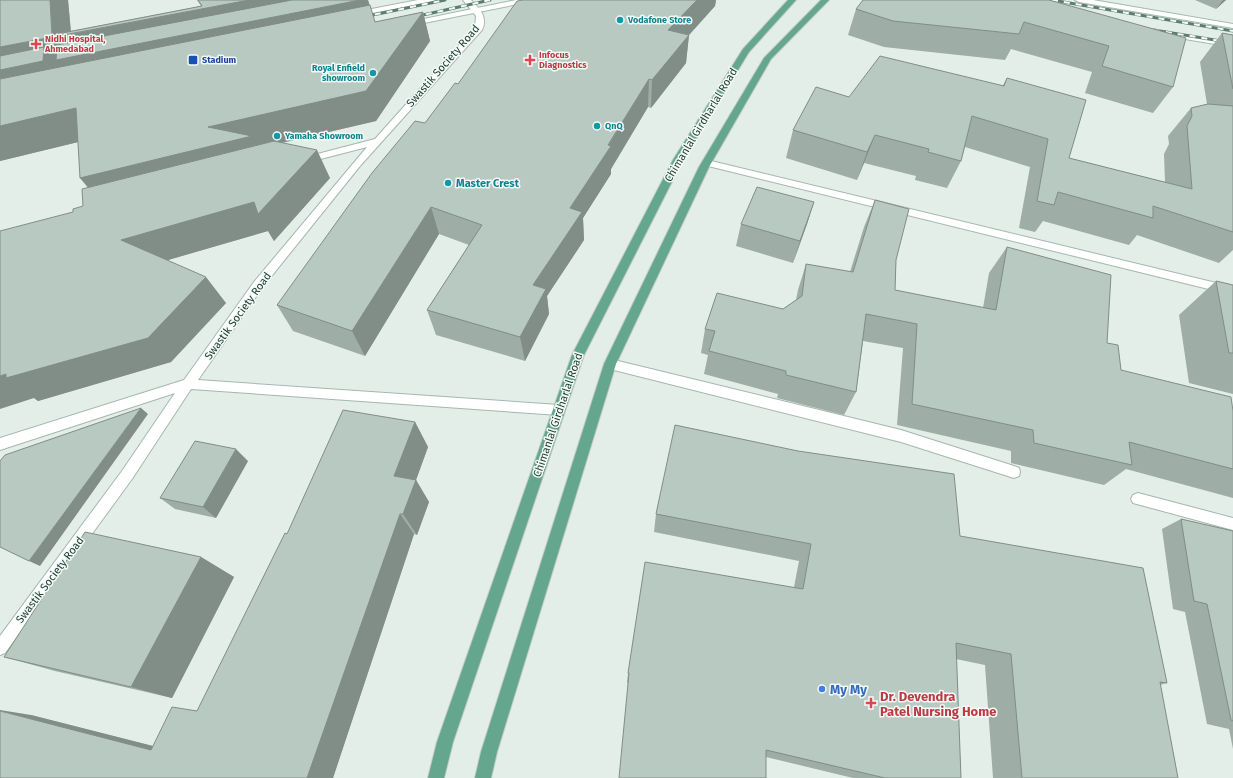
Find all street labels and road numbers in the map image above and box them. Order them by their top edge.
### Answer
street label: Swastik Society Road [404,22,482,110]
street label: Chimanlal Girdharlal Road [662,66,740,184]
street label: Swastik Society Road [202,270,274,362]
street label: Chimanlal Girdharlal Road [531,351,585,479]
street label: Swastik Society Road [13,534,87,626]

